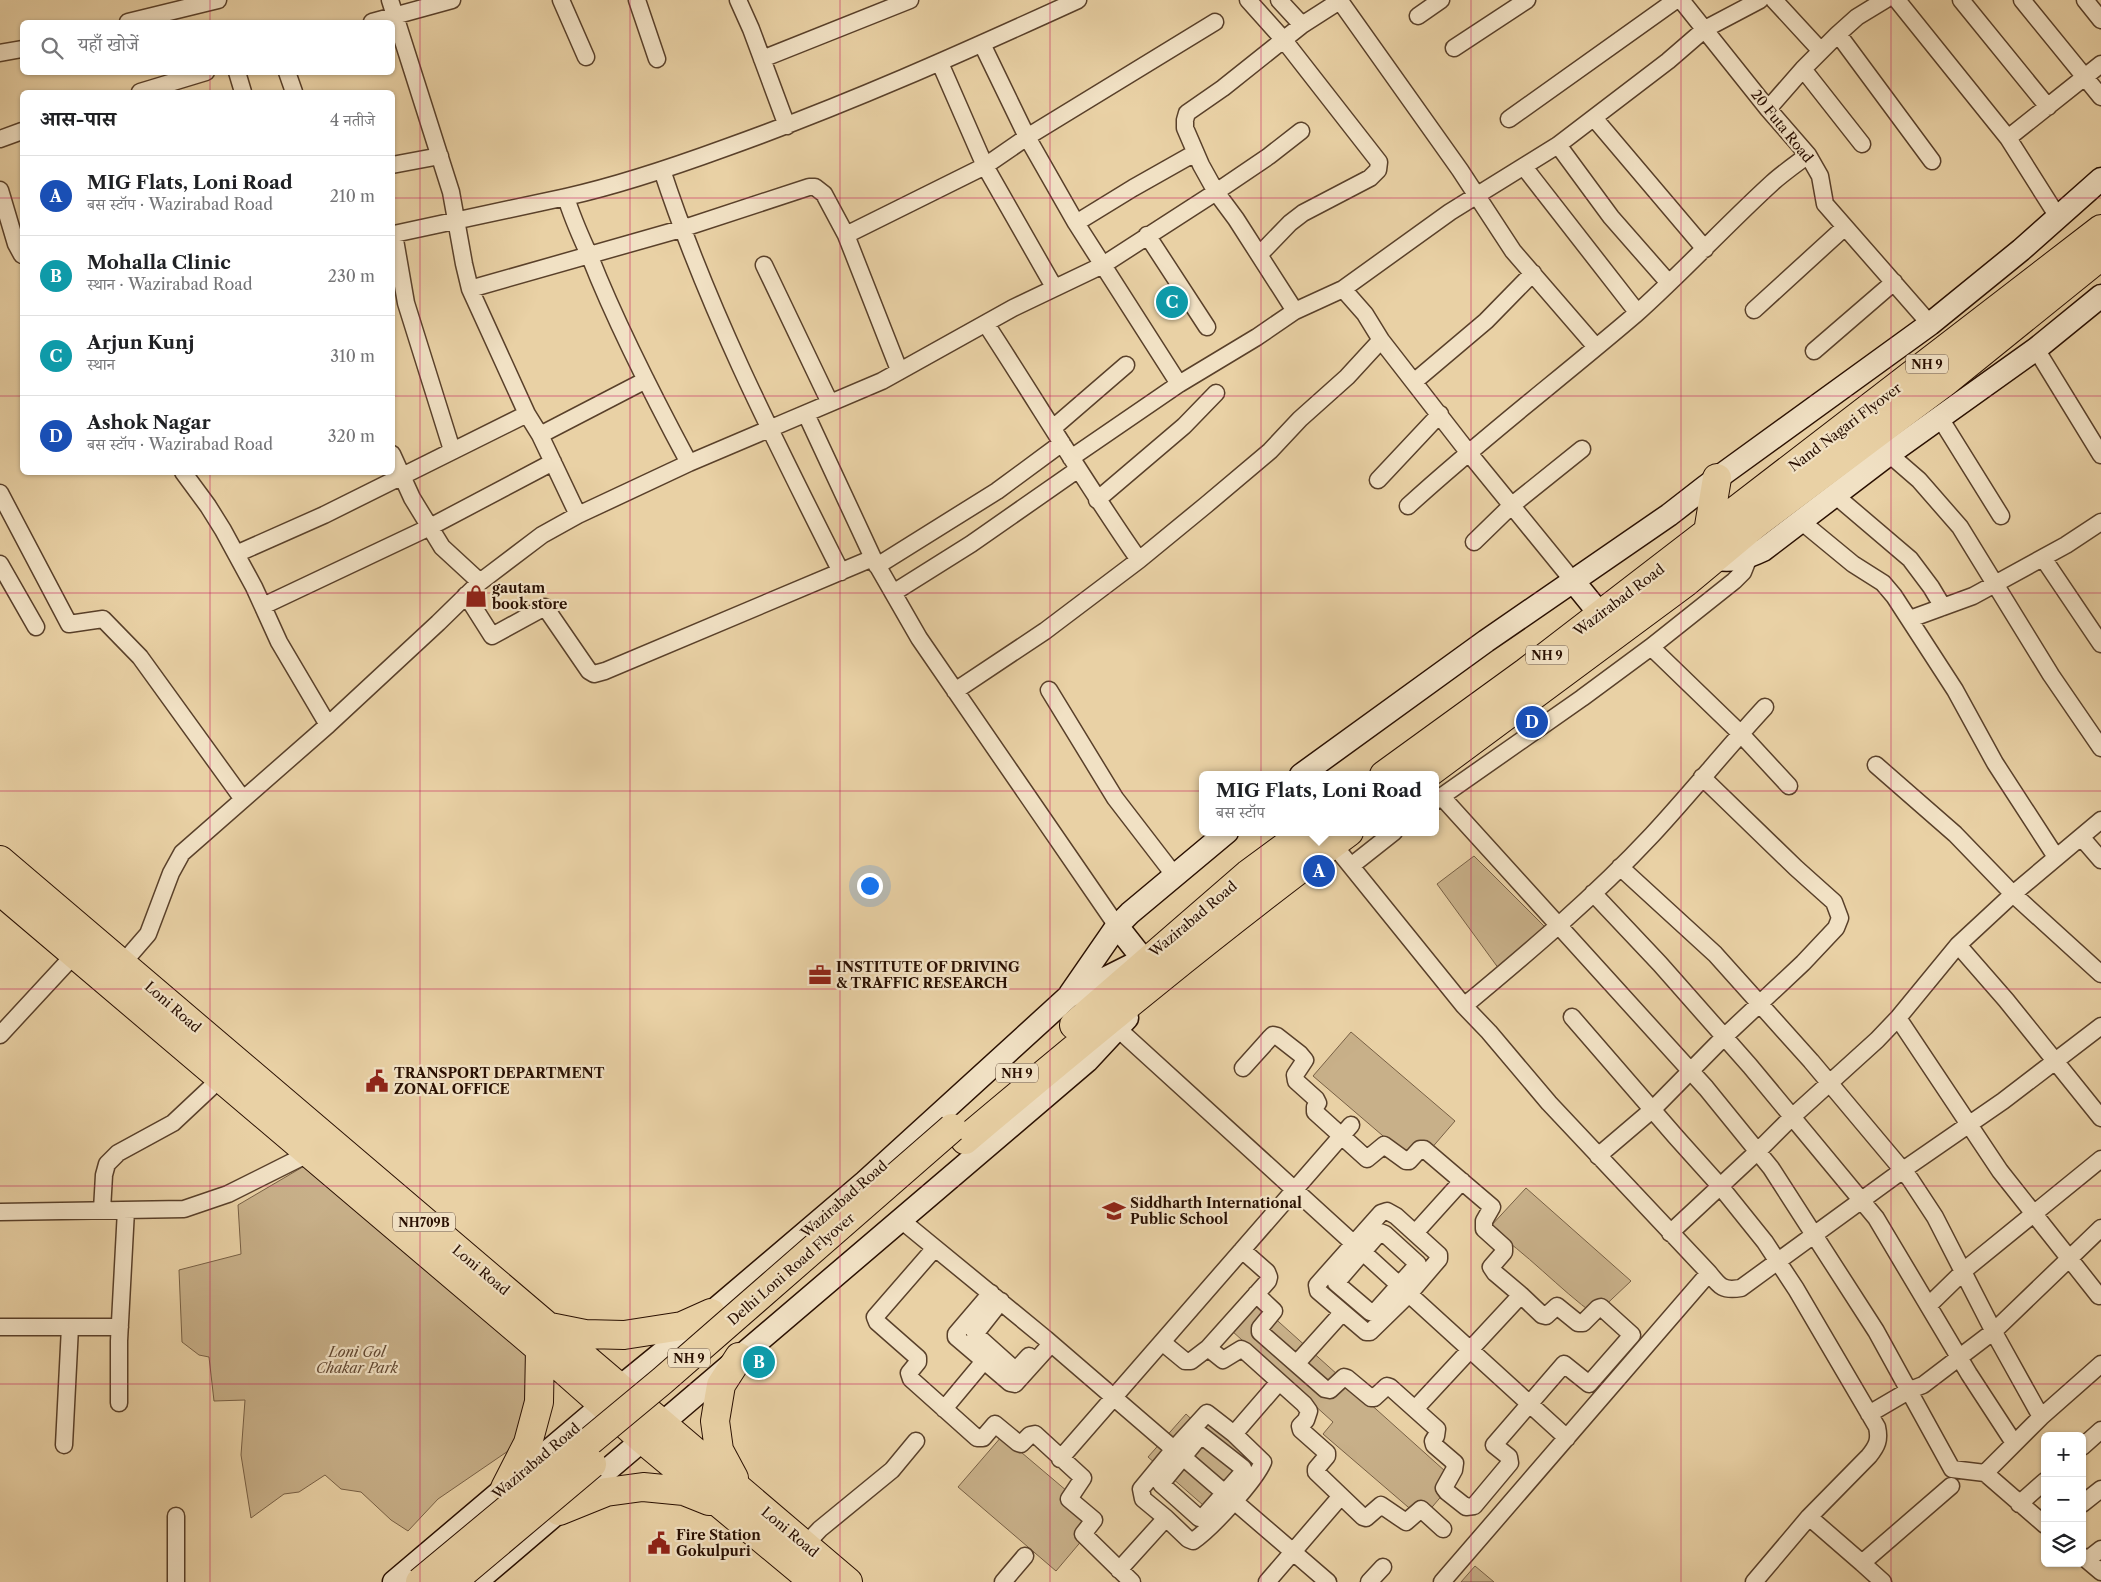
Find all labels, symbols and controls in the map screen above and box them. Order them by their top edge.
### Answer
search box [20,20,395,75]
text: यहाँ खोजें [78,33,139,56]
icon: search [38,34,66,62]
street label: 20 Futa Road [1747,86,1817,167]
text: आस-पास [40,106,116,131]
text: 4 नतीजे [330,110,375,130]
text: MIG Flats, Loni Road [87,171,293,194]
text: A [50,186,62,206]
text: 210 m [330,186,375,206]
text: बस स्टॉप · Wazirabad Road [87,194,273,214]
text: Mohalla Clinic [87,251,231,274]
text: B [50,266,62,286]
text: 230 m [328,266,375,286]
text: स्थान · Wazirabad Road [87,274,252,294]
pin: C [1156,283,1188,321]
text: Arjun Kunj [87,331,194,354]
text: C [50,346,62,366]
text: 310 m [330,346,375,366]
text: स्थान [87,354,115,374]
road number: NH 9 [1906,354,1948,374]
street label: Nand Nagari Flyover [1785,379,1905,475]
text: Ashok Nagar [87,411,211,434]
text: D [49,426,63,446]
text: 320 m [328,426,375,446]
text: बस स्टॉप · Wazirabad Road [87,434,273,454]
street label: Wazirabad Road [1569,560,1668,641]
place label: gautam book store [491,579,567,613]
shop icon: gautam book store [463,583,489,609]
road number: NH 9 [1526,646,1568,664]
pin: D [1516,703,1548,741]
popup [1199,771,1439,836]
text: MIG Flats, Loni Road [1216,779,1422,802]
text: बस स्टॉप [1216,802,1265,822]
pin: A [1303,852,1335,890]
your location [857,873,883,899]
street label: Wazirabad Road [1145,877,1241,962]
place label: INSTITUTE OF DRIVING & TRAFFIC RESEARCH [836,958,1020,992]
office icon: INSTITUTE OF DRIVING & TRAFFIC RESEARCH [807,962,833,988]
street label: Loni Road [141,978,205,1037]
place label: TRANSPORT DEPARTMENT ZONAL OFFICE [394,1064,605,1098]
road number: NH 9 [996,1064,1038,1082]
public building icon: TRANSPORT DEPARTMENT ZONAL OFFICE [364,1068,390,1094]
street label: Wazirabad Road [796,1156,891,1242]
place label: Siddharth International Public School [1130,1194,1302,1228]
school or university icon: Siddharth International Public School [1101,1198,1127,1224]
street label: Delhi Loni Road Flyover [724,1209,858,1329]
road number: NH709B [393,1212,455,1232]
street label: Loni Road [449,1241,514,1299]
park label: Loni Gol Chakar Park [316,1343,399,1377]
pin: B [743,1343,775,1381]
road number: NH 9 [668,1349,710,1368]
street label: Wazirabad Road [488,1419,584,1504]
map controls [2041,1432,2086,1567]
button: + [2041,1432,2086,1477]
button: − [2041,1477,2086,1522]
street label: Loni Road [758,1503,823,1561]
button: layers [2041,1522,2086,1567]
place label: Fire Station Gokulpuri [676,1526,761,1560]
public building icon: Fire Station Gokulpuri [646,1530,672,1556]

